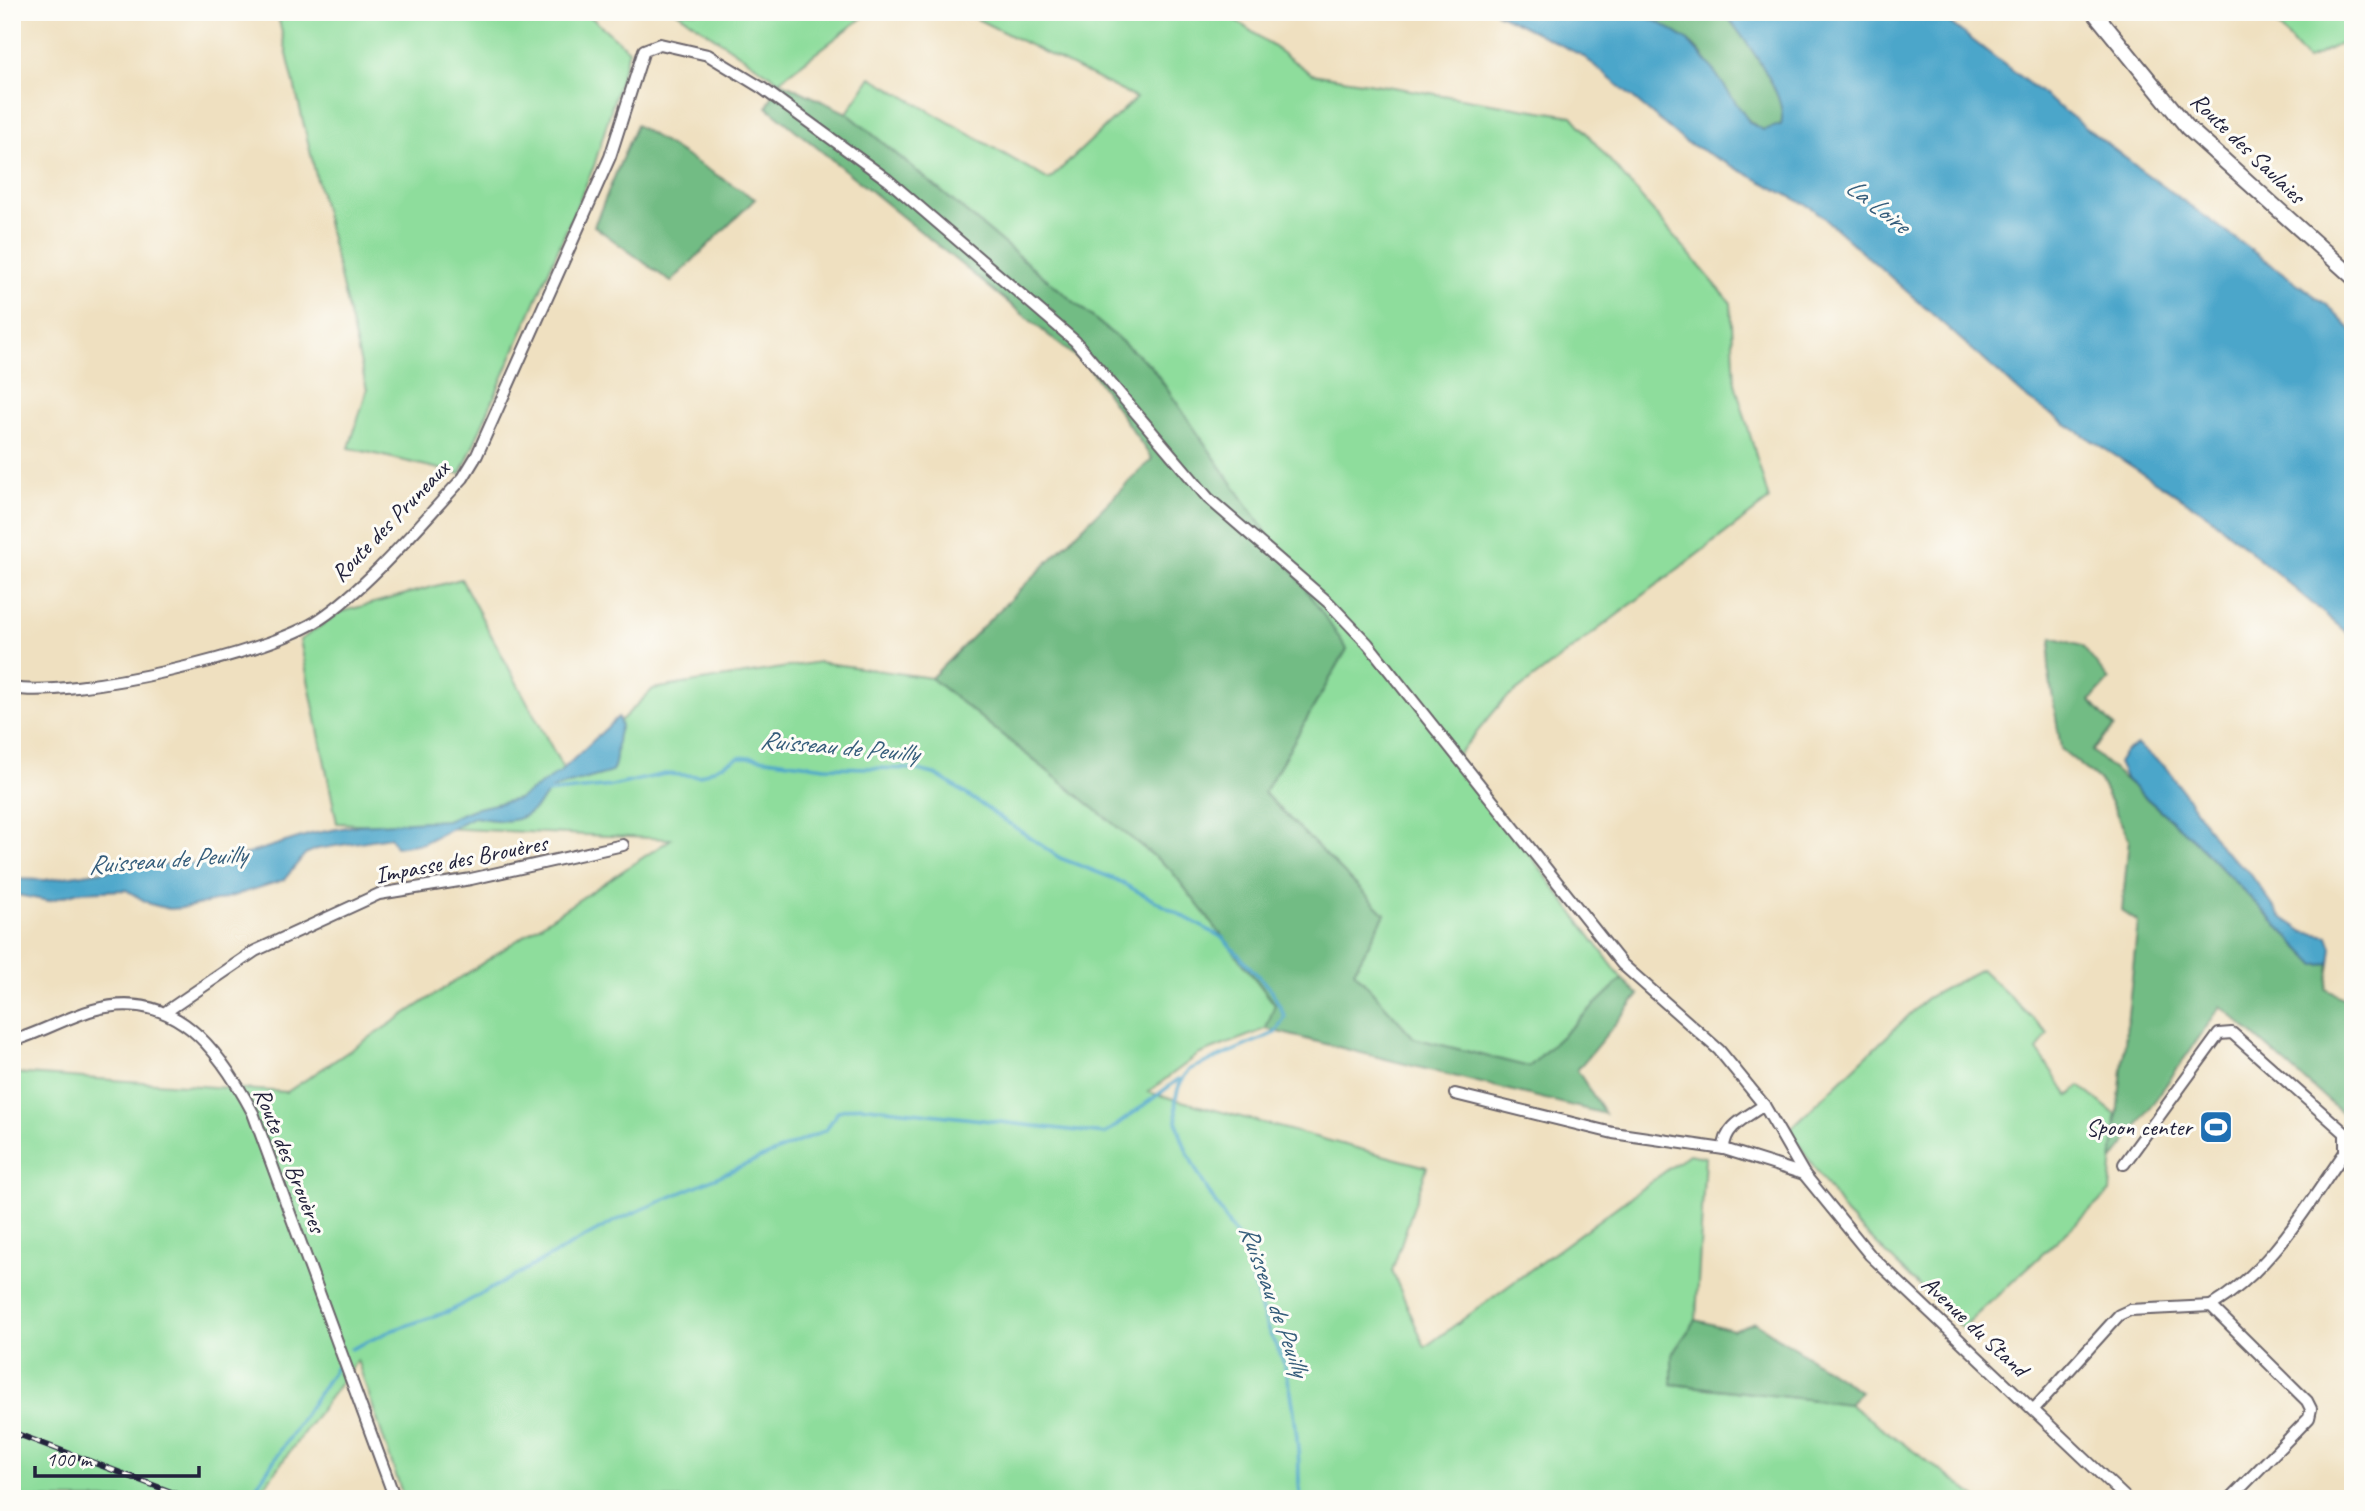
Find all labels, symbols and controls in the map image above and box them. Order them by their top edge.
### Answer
street label: Route des Saulaies [2184,86,2313,211]
water label: La Loire [1839,170,1920,243]
street label: Route des Pruneaux [324,453,457,588]
water label: Ruisseau de Peuilly [759,723,923,770]
street label: Impasse des Brouères [372,827,551,890]
water label: Ruisseau de Peuilly [87,837,251,881]
street label: Route des Brouères [247,1083,333,1239]
sports icon: Spoon center [2197,1108,2235,1146]
place label: Spoon center [2086,1112,2194,1142]
water label: Ruisseau de Peuilly [1232,1220,1319,1384]
street label: Avenue du Stand [1915,1269,2037,1385]
scale bar [35,1434,200,1478]
text: 100 m [46,1446,93,1472]

